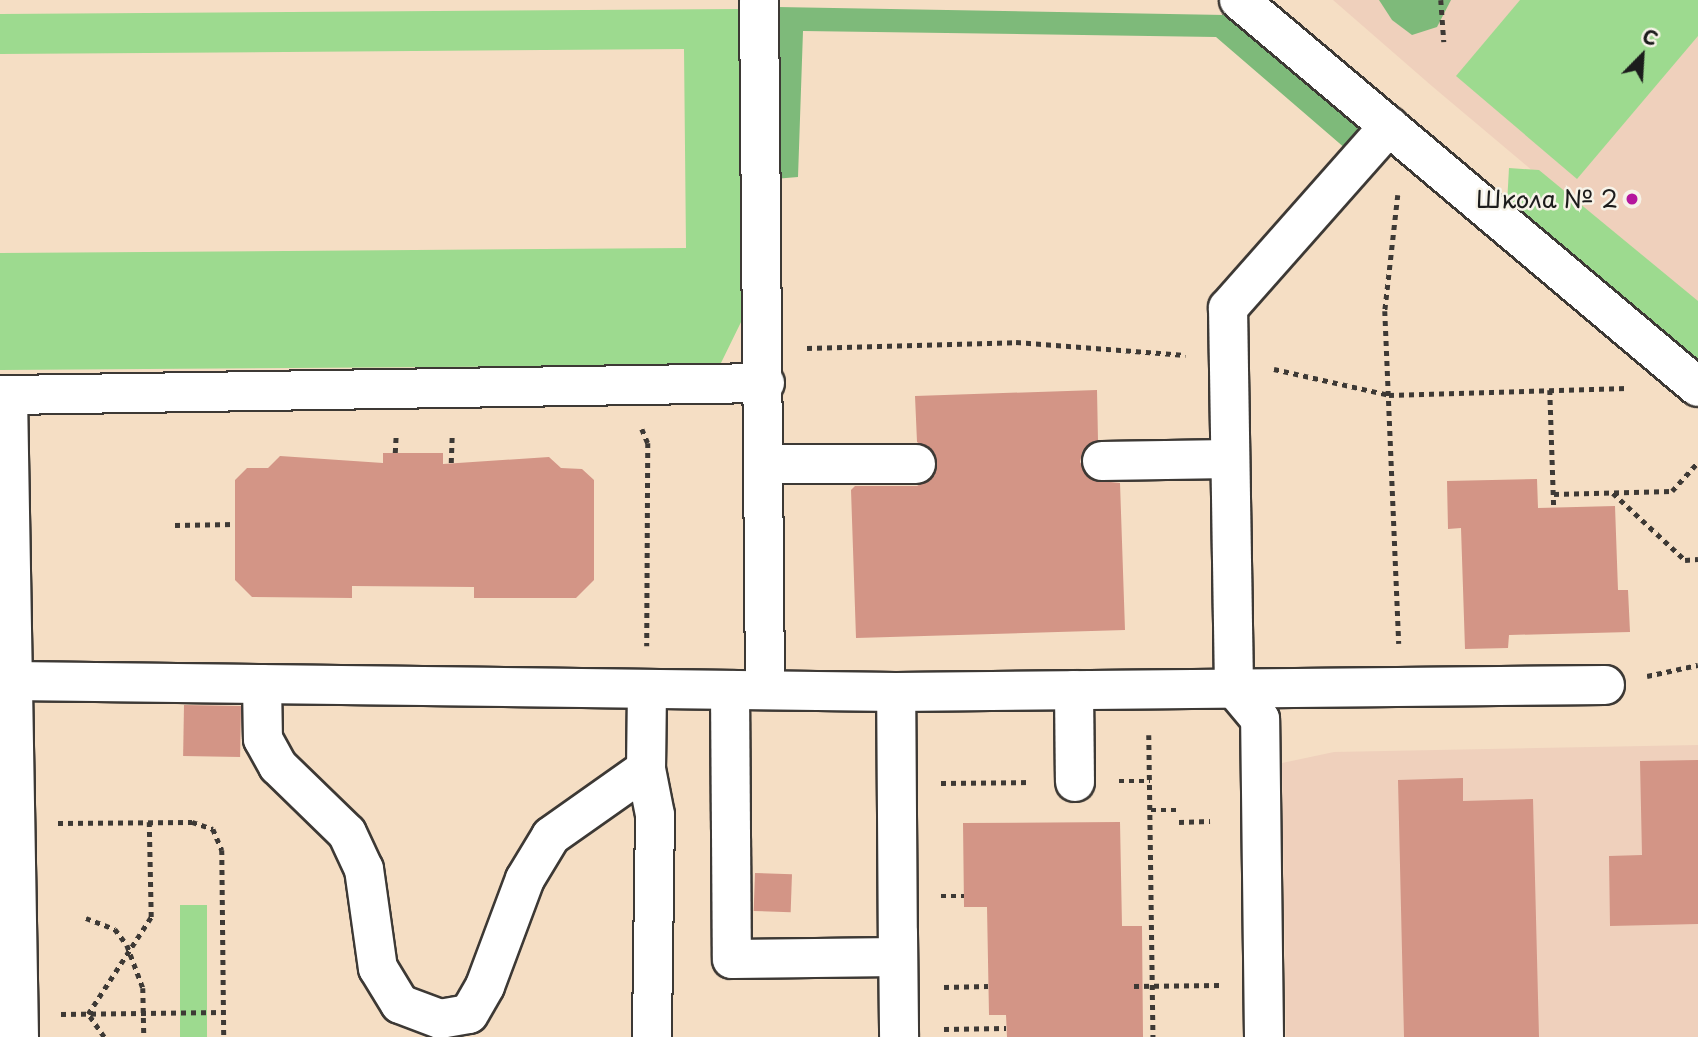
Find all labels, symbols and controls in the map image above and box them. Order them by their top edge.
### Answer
north arrow [1607,21,1677,91]
text: С [1638,21,1663,53]
place label: Школа № 2 [1475,185,1618,213]
marker: Школа № 2 [1624,191,1640,207]

